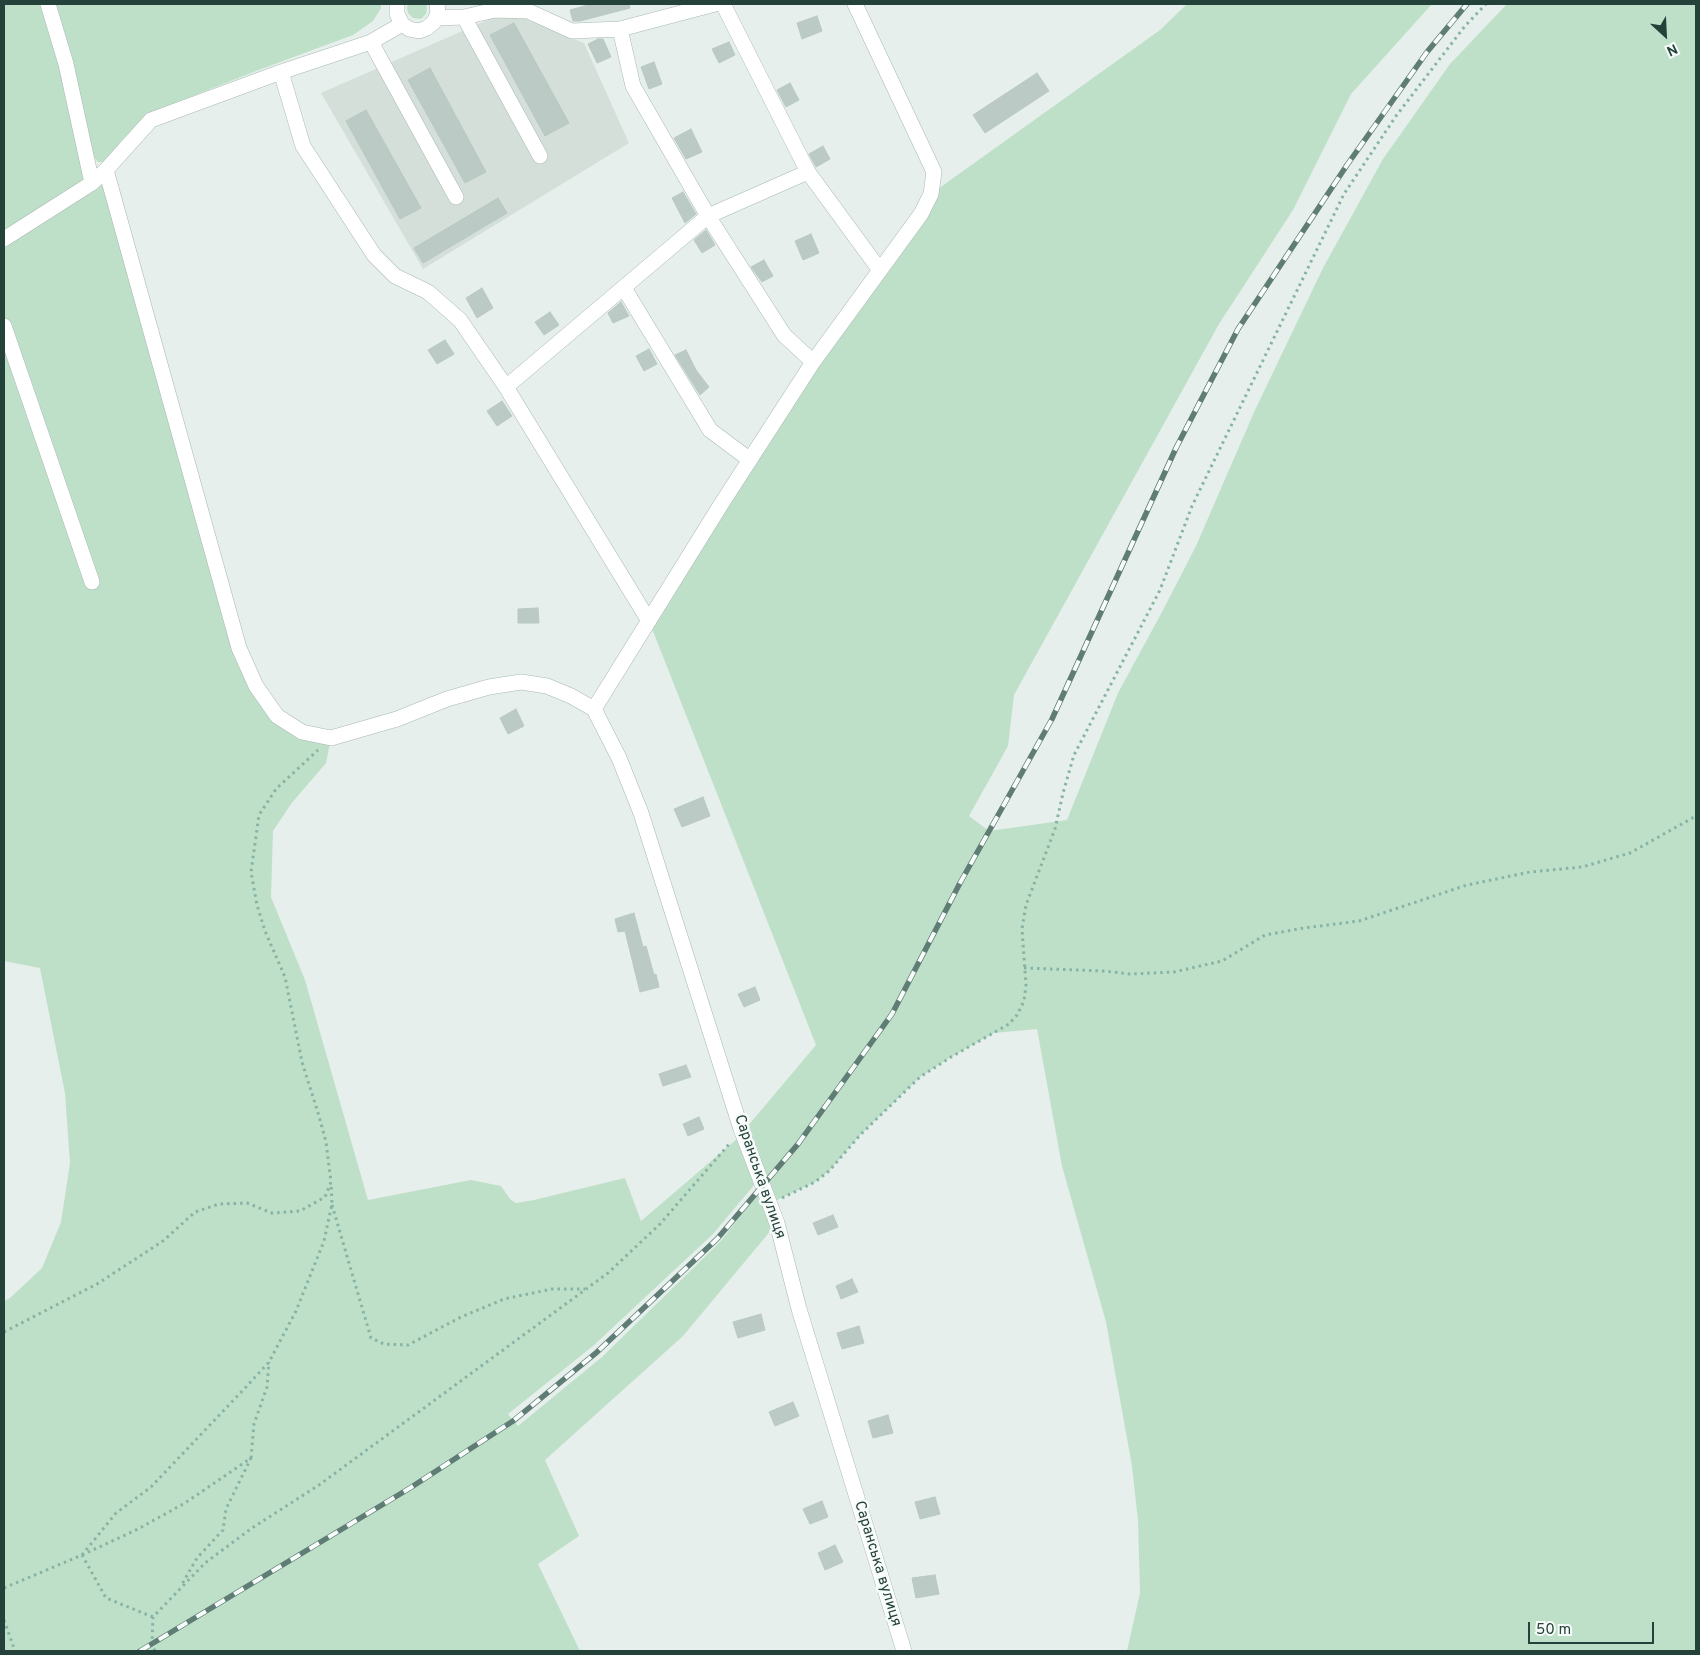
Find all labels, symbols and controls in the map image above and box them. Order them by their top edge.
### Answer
north arrow [1640,10,1690,60]
text: N [1663,39,1680,59]
street label: Саранська вулиця [729,1112,789,1242]
street label: Саранська вулиця [849,1499,905,1629]
scale bar [1530,1612,1656,1644]
text: 50 m [1536,1621,1571,1640]

